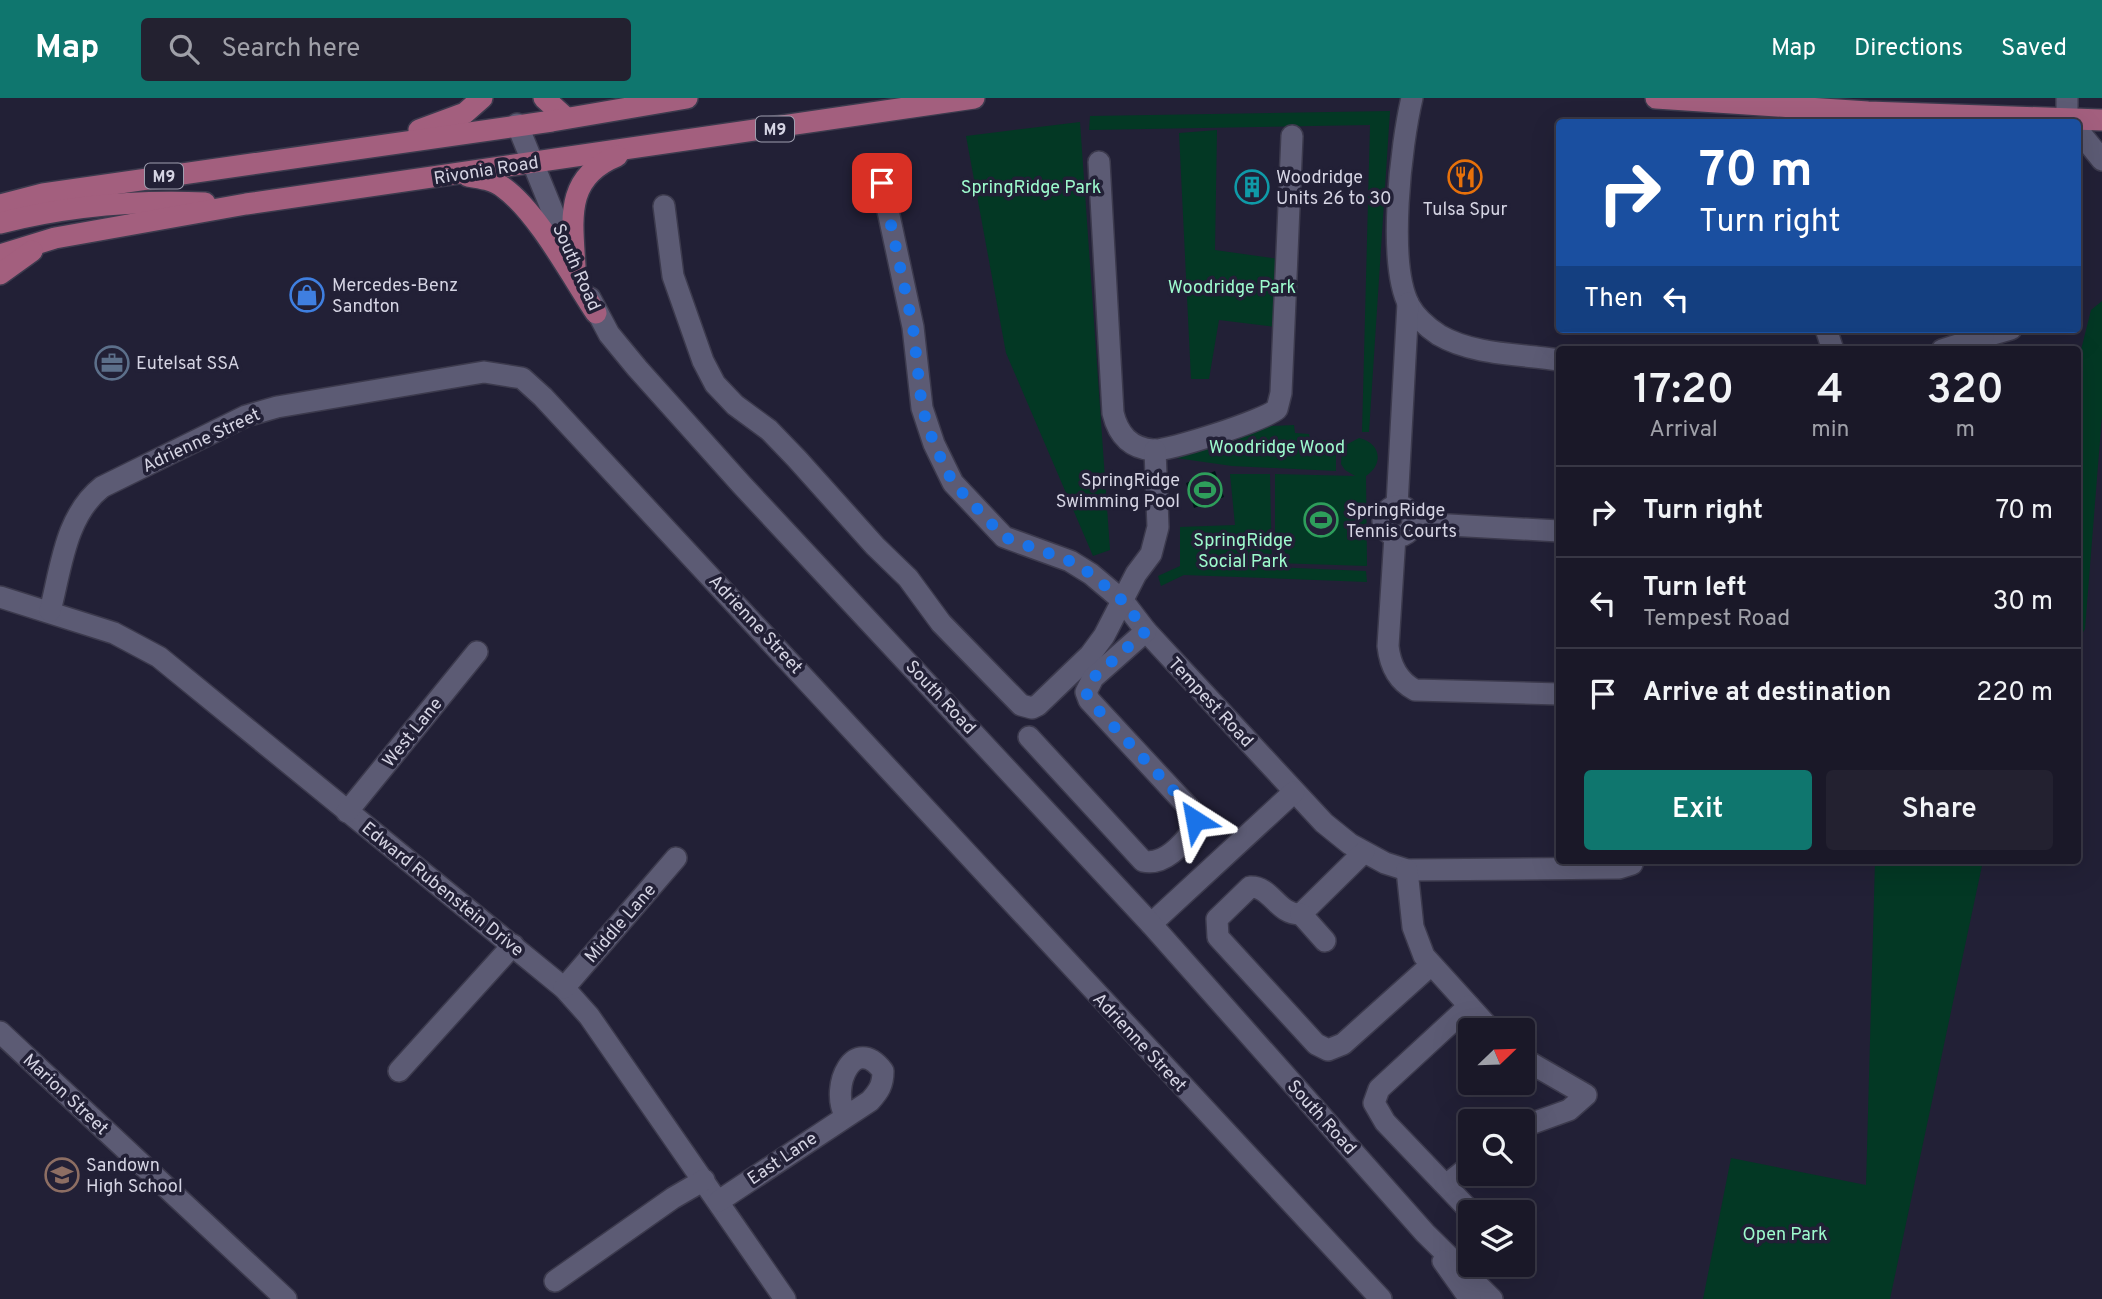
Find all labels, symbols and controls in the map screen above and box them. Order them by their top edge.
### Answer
search box [141,18,631,81]
text: Map [35,28,99,70]
icon: search [165,30,203,68]
text: Search here [221,33,360,66]
text: Map [1771,34,1816,64]
text: Directions [1854,34,1963,64]
text: Saved [2001,34,2067,64]
road number: M9 [756,117,794,142]
text: 70 m [1699,142,1813,204]
icon: right [1584,147,1675,238]
street label: Rivonia Road [432,152,540,191]
pin [852,153,912,213]
restaurant icon: Tulsa Spur [1446,158,1484,196]
road number: M9 [145,164,183,188]
icon: arrive [863,164,901,202]
place label: Woodridge Units 26 to 30 [1276,167,1392,211]
building icon: Woodridge Units 26 to 30 [1233,168,1271,206]
park label: SpringRidge Park [961,177,1101,200]
place label: Tulsa Spur [1423,199,1507,222]
text: Turn right [1699,203,1841,243]
street label: South Road [546,220,605,315]
place label: Mercedes-Benz Sandton [332,275,458,319]
shop icon: Mercedes-Benz Sandton [288,276,326,314]
park label: Woodridge Park [1168,277,1296,300]
icon: left [1657,280,1695,318]
text: Then [1584,283,1643,316]
office icon: Eutelsat SSA [93,344,131,382]
place label: Eutelsat SSA [136,353,240,376]
text: 17:20 [1633,365,1734,418]
text: 4 [1817,365,1844,418]
text: 320 [1927,365,2004,418]
street label: Adrienne Street [139,404,264,479]
text: Arrival [1649,416,1718,445]
text: min [1811,416,1849,445]
text: m [1955,416,1975,445]
park label: Woodridge Wood [1209,437,1345,460]
place label: SpringRidge Swimming Pool [1056,470,1180,514]
sports icon: SpringRidge Swimming Pool [1186,471,1224,509]
icon: right [1584,493,1622,531]
text: Turn right [1643,495,1763,528]
text: 70 m [1995,495,2053,528]
place label: SpringRidge Tennis Courts [1346,500,1457,544]
sports icon: SpringRidge Tennis Courts [1302,501,1340,539]
park label: SpringRidge Social Park [1193,530,1293,574]
street label: Adrienne Street [703,570,807,680]
text: Turn left [1643,572,1747,605]
icon: left [1584,584,1622,622]
text: 30 m [1993,586,2053,619]
text: Tempest Road [1643,605,1790,634]
street label: Tempest Road [1162,653,1258,753]
street label: South Road [900,656,980,740]
icon: arrive [1584,675,1622,713]
text: Arrive at destination [1643,677,1891,710]
text: 220 m [1976,677,2053,710]
street label: West Lane [378,693,448,773]
button: Exit [1584,770,1812,850]
button: Share [1826,770,2053,850]
position arrow [1158,783,1232,857]
street label: Edward Rubenstein Drive [356,818,528,963]
street label: Middle Lane [580,880,662,968]
street label: Adrienne Street [1087,988,1191,1098]
north arrow [1458,1018,1535,1096]
map controls [1458,1018,1535,1277]
street label: Marion Street [17,1050,113,1141]
street label: South Road [1281,1076,1361,1160]
button: search [1458,1109,1535,1186]
street label: East Lane [744,1128,822,1191]
place label: Sandown High School [86,1155,183,1199]
school or university icon: Sandown High School [43,1156,81,1194]
button: layers [1458,1200,1535,1277]
park label: Open Park [1742,1224,1828,1247]

